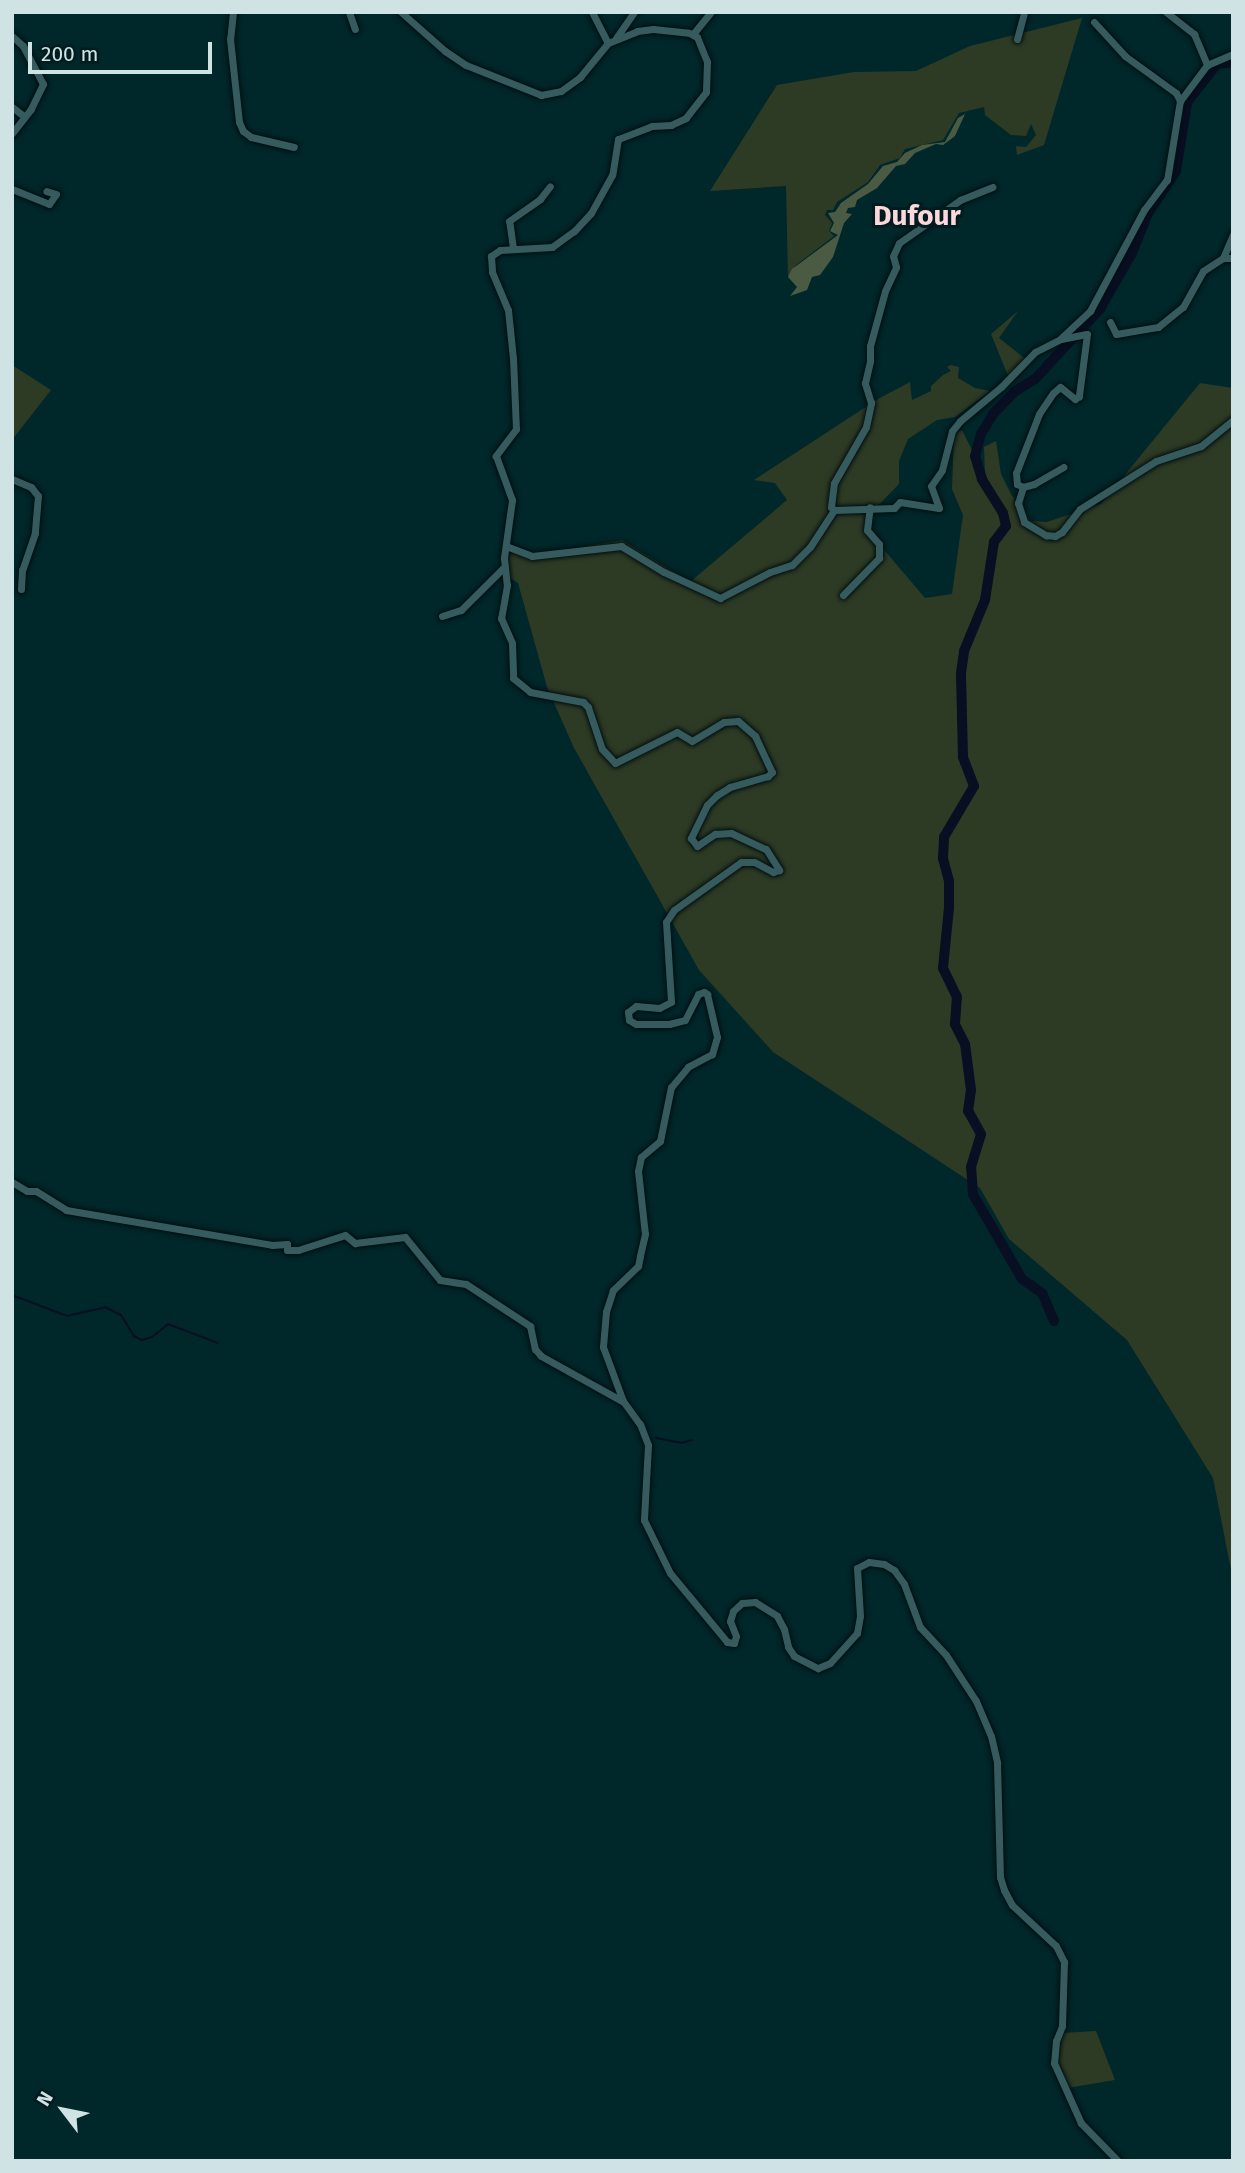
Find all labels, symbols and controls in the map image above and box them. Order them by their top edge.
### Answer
scale bar [32,28,215,72]
text: 200 m [41,41,98,67]
district label: Dufour [873,199,961,233]
north arrow [28,2075,98,2145]
text: N [32,2087,58,2110]

